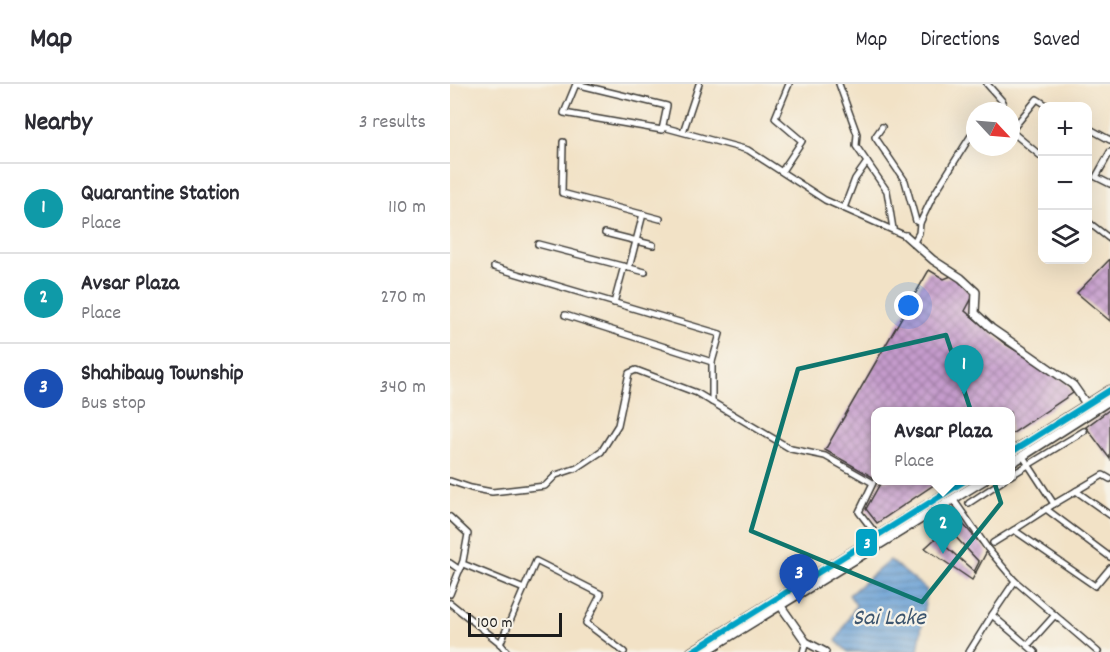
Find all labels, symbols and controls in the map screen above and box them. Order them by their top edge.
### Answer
text: Map [30,21,72,61]
text: Map [856,26,887,56]
text: Directions [920,26,1000,56]
text: Saved [1033,26,1080,56]
north arrow [966,102,1020,156]
map controls [1038,102,1092,264]
button: + [1038,102,1092,156]
text: Nearby [24,105,92,142]
text: 3 results [359,109,426,137]
button: − [1038,156,1092,210]
text: Quarantine Station [81,179,240,210]
text: 1 [41,194,46,222]
text: 110 m [388,194,426,222]
text: Place [81,210,121,238]
button: layers [1038,210,1092,264]
text: Avsar Plaza [81,269,179,300]
text: 2 [39,284,48,312]
text: 270 m [380,284,426,312]
your location [894,291,923,320]
text: Place [81,300,121,328]
pin: 1 [944,346,984,395]
text: Shahibaug Township [81,359,244,390]
text: 3 [39,374,48,402]
text: 340 m [380,374,426,402]
text: Bus stop [81,390,146,418]
popup [871,407,1015,485]
text: Avsar Plaza [894,417,992,448]
text: Place [894,448,934,476]
pin: 2 [924,504,962,554]
line badge: 3 [855,528,878,557]
text: 3 [863,533,871,556]
pin: 3 [780,554,818,604]
water label: Sai Lake [852,602,927,636]
scale bar [468,610,562,638]
text: 100 m [477,612,513,635]

